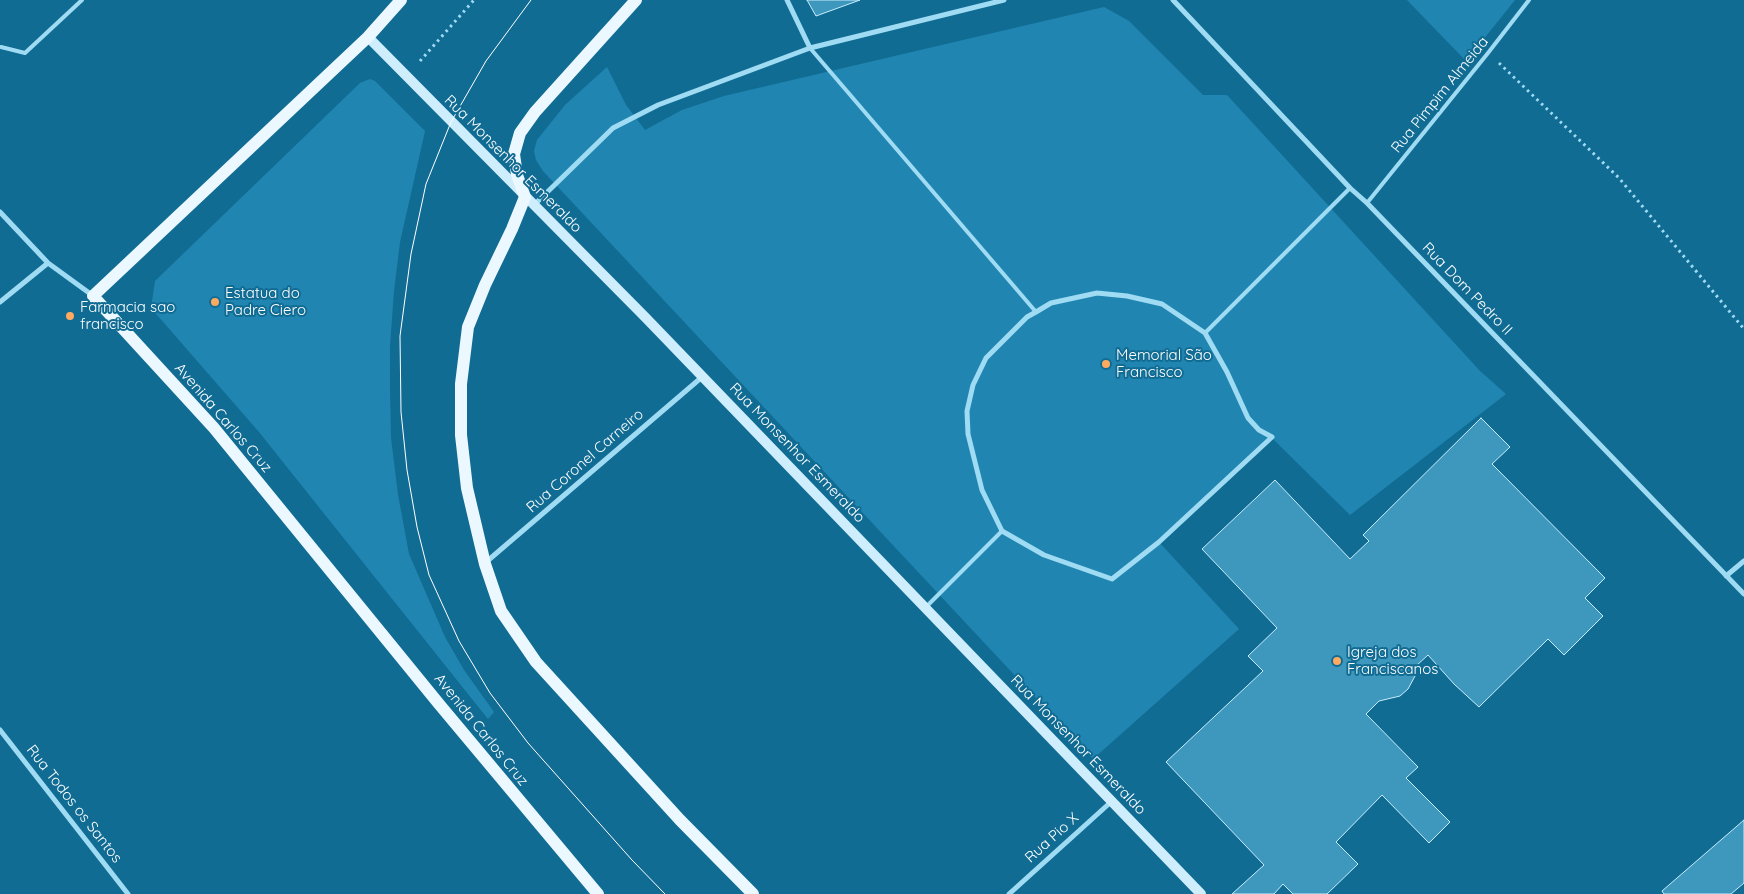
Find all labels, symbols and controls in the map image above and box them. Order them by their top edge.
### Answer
street label: Rua Pimpim Almeida [1388,33,1492,157]
street label: Rua Monsenhor Esmeraldo [440,91,586,237]
street label: Rua Dom Pedro II [1418,239,1516,339]
place label: Estatua do Padre Ciero [225,284,306,319]
marker: Estatua do Padre Ciero [209,296,221,308]
place label: Farmacia sao francisco [80,298,175,333]
marker: Farmacia sao francisco [64,310,76,322]
place label: Memorial São Francisco [1116,346,1212,381]
marker: Memorial São Francisco [1100,358,1112,370]
street label: Avenida Carlos Cruz [171,360,275,476]
street label: Rua Monsenhor Esmeraldo [725,379,869,527]
street label: Rua Coronel Carneiro [523,405,647,517]
place label: Igreja dos Franciscanos [1347,643,1438,678]
marker: Igreja dos Franciscanos [1331,655,1343,667]
street label: Avenida Carlos Cruz [430,670,532,790]
street label: Rua Monsenhor Esmeraldo [1006,671,1150,819]
street label: Rua Todos os Santos [22,741,126,867]
street label: Rua Pio X [1021,809,1083,867]

